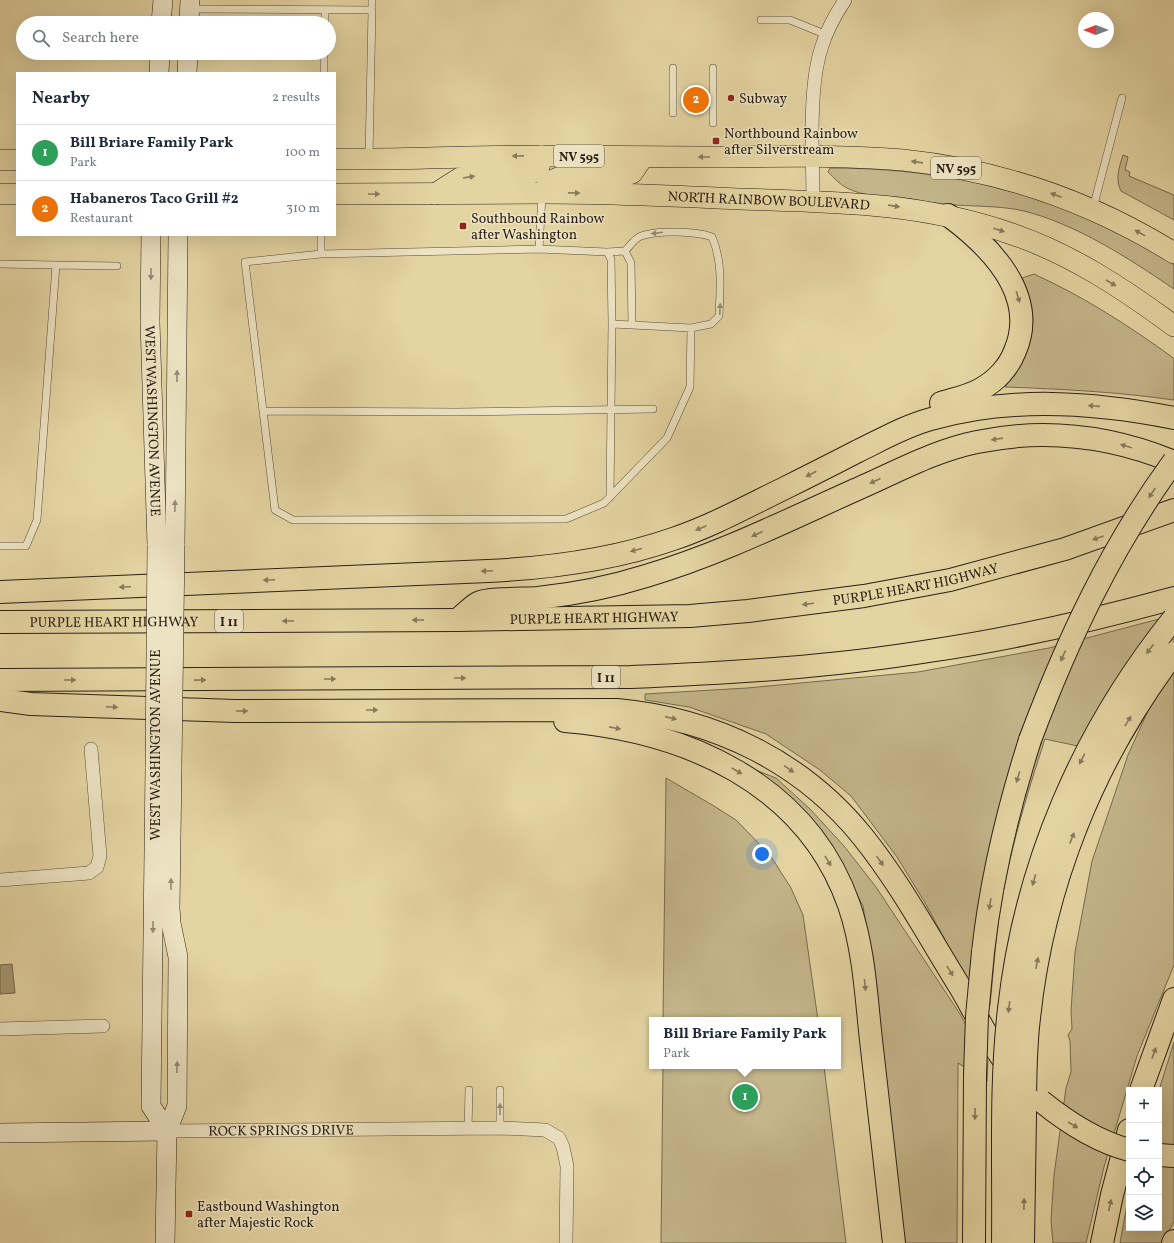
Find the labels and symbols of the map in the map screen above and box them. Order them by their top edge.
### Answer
north arrow [1078,12,1114,48]
pin: 2 [683,85,709,115]
place label: Subway [739,90,788,109]
marker: Subway [726,93,736,103]
place label: Northbound Rainbow after Silverstream [724,125,858,160]
marker: Northbound Rainbow after Silverstream [711,136,721,146]
road number: NV 595 [554,145,604,167]
one-way arrow [511,153,524,159]
one-way arrow [697,154,710,160]
road number: NV 595 [931,157,981,179]
one-way arrow [910,159,923,165]
one-way arrow [463,174,475,180]
street label: NORTH RAINBOW BOULEVARD [667,188,871,216]
one-way arrow [568,190,581,196]
one-way arrow [368,191,381,197]
one-way arrow [1050,192,1062,198]
one-way arrow [888,203,900,209]
place label: Southbound Rainbow after Washington [471,210,604,245]
marker: Southbound Rainbow after Washington [458,221,468,231]
one-way arrow [994,227,1006,233]
one-way arrow [651,230,663,237]
one-way arrow [1134,230,1146,236]
one-way arrow [148,268,154,281]
one-way arrow [1105,279,1117,286]
one-way arrow [1015,291,1021,303]
one-way arrow [716,303,723,315]
street label: WEST WASHINGTON AVENUE [139,325,164,517]
one-way arrow [174,369,180,382]
one-way arrow [1088,402,1100,409]
one-way arrow [991,436,1003,442]
one-way arrow [1120,443,1132,449]
one-way arrow [806,471,817,477]
one-way arrow [869,478,881,484]
one-way arrow [1148,488,1156,498]
one-way arrow [172,500,179,512]
one-way arrow [695,525,707,531]
one-way arrow [751,531,762,537]
one-way arrow [1092,535,1104,541]
one-way arrow [630,547,642,553]
street label: PURPLE HEART HIGHWAY [832,559,1001,611]
one-way arrow [481,568,493,575]
one-way arrow [262,577,275,583]
one-way arrow [119,583,131,590]
one-way arrow [802,601,814,608]
street label: PURPLE HEART HIGHWAY [509,608,679,630]
road number: I 11 [215,610,243,632]
street label: PURPLE HEART HIGHWAY [30,613,199,633]
one-way arrow [411,617,424,623]
one-way arrow [281,618,294,624]
one-way arrow [1146,643,1154,654]
street label: WEST WASHINGTON AVENUE [147,649,166,841]
one-way arrow [1060,650,1066,662]
road number: I 11 [592,666,620,688]
one-way arrow [454,675,467,681]
one-way arrow [324,676,337,682]
one-way arrow [64,677,77,683]
one-way arrow [194,677,207,683]
one-way arrow [106,703,118,710]
one-way arrow [366,707,379,713]
one-way arrow [236,708,249,714]
one-way arrow [665,715,677,721]
one-way arrow [1125,715,1132,727]
one-way arrow [609,726,621,732]
one-way arrow [1079,754,1085,765]
one-way arrow [784,765,795,773]
one-way arrow [731,767,743,774]
one-way arrow [1015,772,1021,784]
one-way arrow [1069,831,1075,843]
your location [752,844,772,864]
one-way arrow [825,855,832,867]
one-way arrow [876,856,884,866]
one-way arrow [1031,874,1037,886]
one-way arrow [168,877,174,890]
one-way arrow [986,898,992,910]
one-way arrow [150,921,156,934]
one-way arrow [1034,957,1040,969]
one-way arrow [946,965,953,977]
one-way arrow [862,979,868,991]
one-way arrow [1006,1001,1012,1014]
one-way arrow [1151,1047,1157,1059]
one-way arrow [174,1060,180,1073]
pin: 1 [732,1082,758,1112]
one-way arrow [497,1102,503,1115]
one-way arrow [972,1108,978,1121]
street label: ROCK SPRINGS DRIVE [208,1121,354,1142]
one-way arrow [1067,1121,1079,1128]
one-way arrow [1021,1197,1027,1210]
place label: Eastbound Washington after Majestic Rock [197,1198,340,1233]
one-way arrow [1107,1199,1113,1211]
marker: Eastbound Washington after Majestic Rock [184,1209,194,1219]

